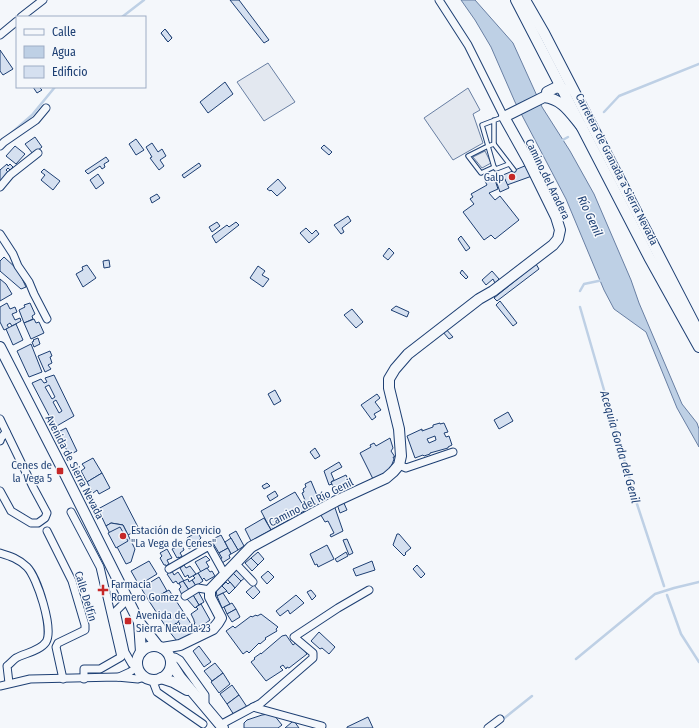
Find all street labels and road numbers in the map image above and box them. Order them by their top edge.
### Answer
street label: Carretera de Granada a Sierra Nevada [572,91,661,247]
street label: Camino del Aradera [522,137,573,222]
street label: Avenida de Sierra Nevada [43,413,106,521]
street label: Camino del Río Genil [267,475,356,529]
street label: Calle Delfín [72,569,99,623]

